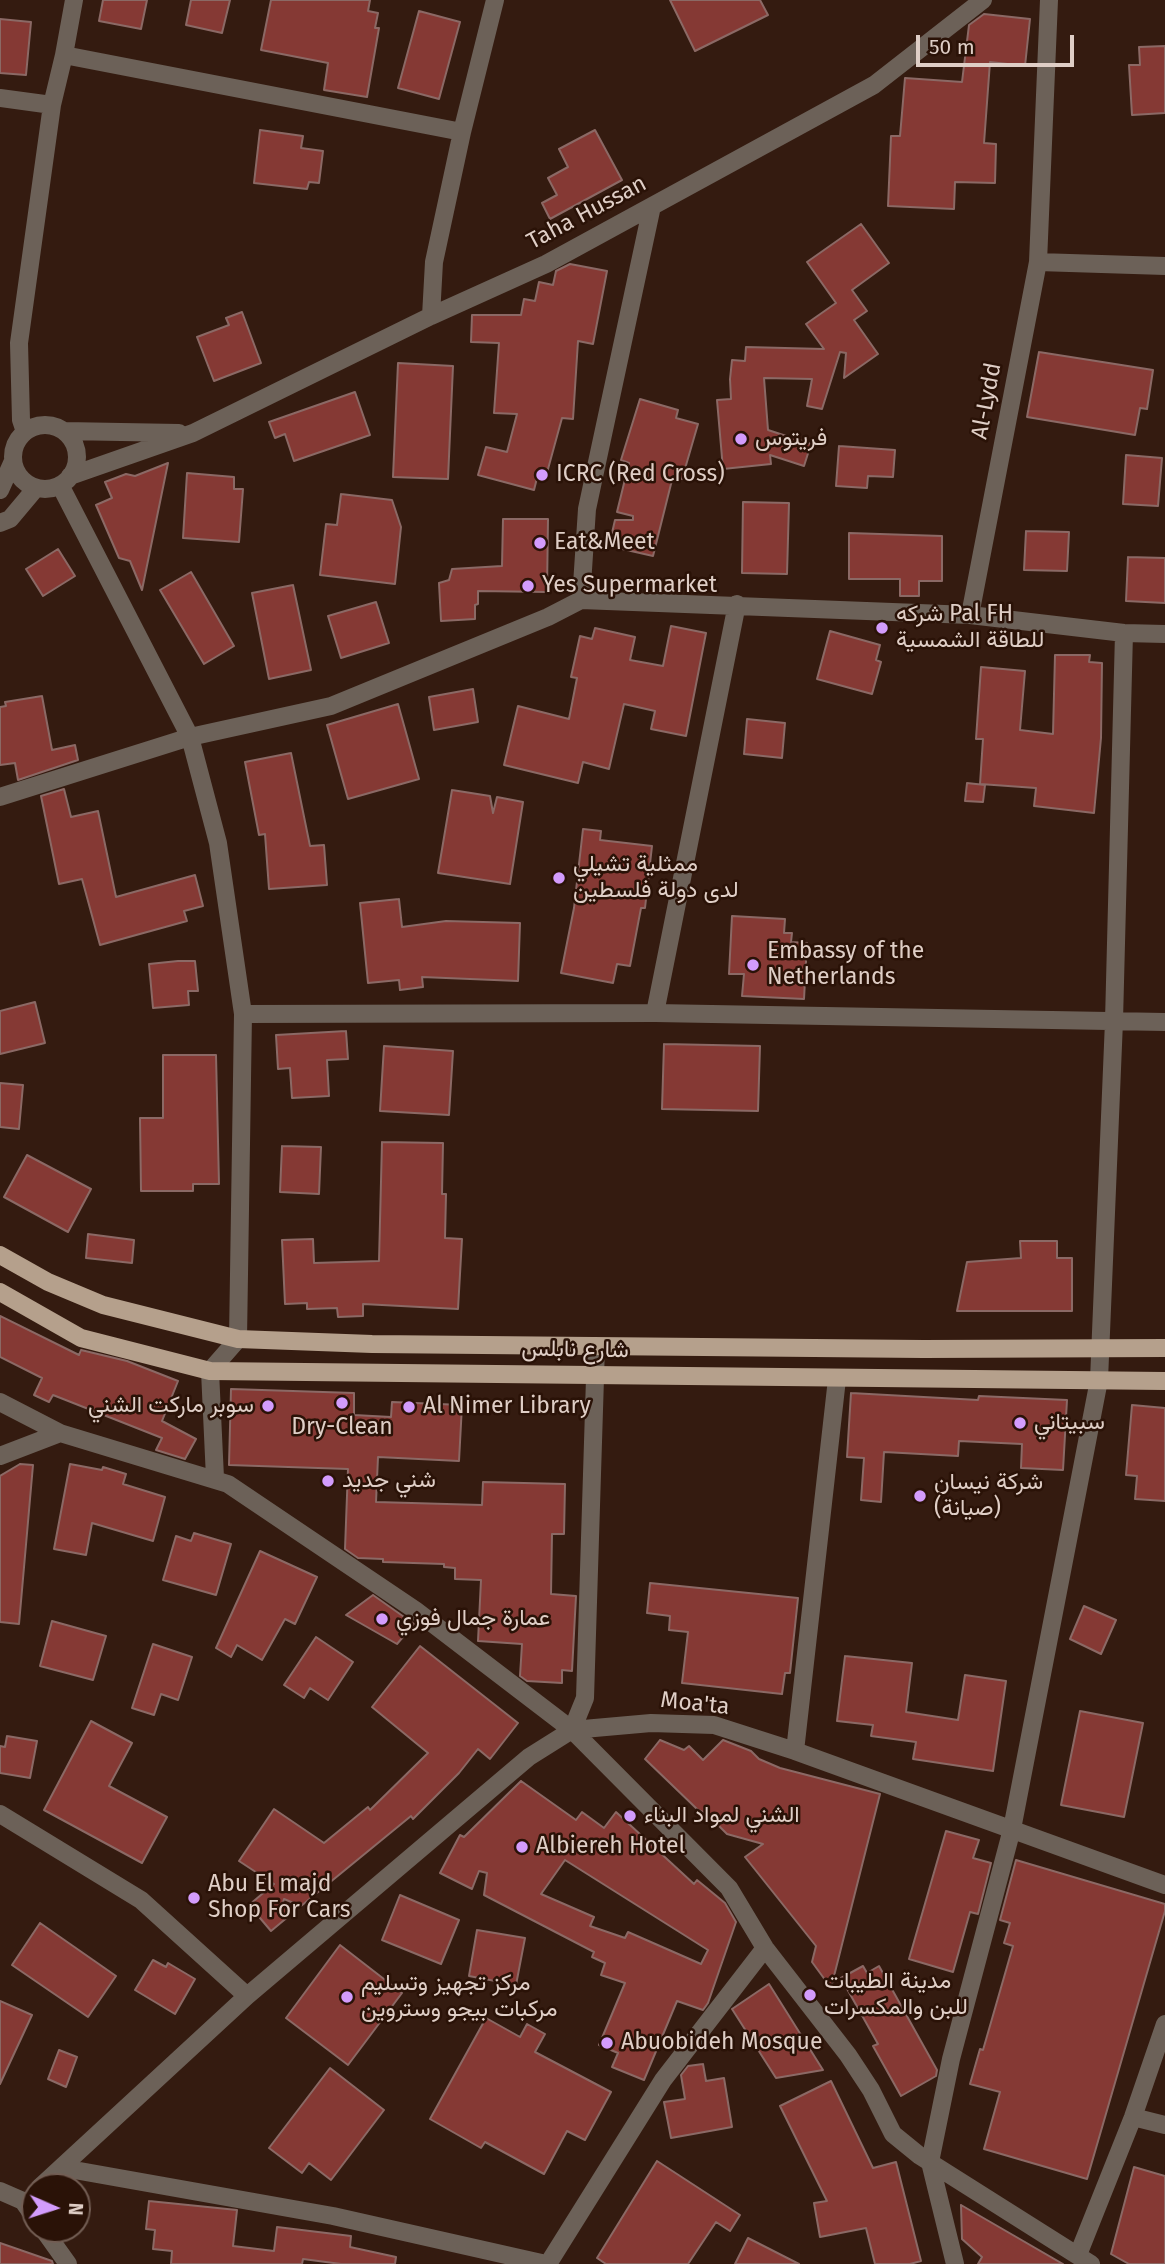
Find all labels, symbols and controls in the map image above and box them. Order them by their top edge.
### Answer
scale bar [920,21,1078,65]
text: 50 m [929,34,975,60]
street label: Taha Hussan [523,170,651,256]
street label: Al-Lydd [966,360,1008,442]
place label: فريتوس [755,425,827,453]
marker: فريتوس [733,431,749,447]
place label: ICRC (Red Cross) [556,461,725,489]
marker: ICRC (Red Cross) [534,467,550,483]
place label: Eat&Meet [554,529,655,557]
marker: Eat&Meet [532,535,548,551]
place label: Yes Supermarket [542,572,717,600]
marker: Yes Supermarket [520,578,536,594]
place label: شركه Pal FH للطاقة الشمسية [896,601,1044,655]
marker: شركه Pal FH للطاقة الشمسية [874,620,890,636]
place label: ممثلية تشيلي لدى دولة فلسطين [573,851,739,905]
marker: ممثلية تشيلي لدى دولة فلسطين [551,870,567,886]
place label: Embassy of the Netherlands [767,938,924,992]
marker: Embassy of the Netherlands [745,957,761,973]
street label: شارع نابلس [521,1335,629,1365]
place label: سوبر ماركت الشني [88,1392,254,1420]
place label: Al Nimer Library [423,1393,591,1421]
marker: Dry-Clean [334,1395,350,1411]
marker: سوبر ماركت الشني [260,1398,276,1414]
marker: Al Nimer Library [401,1399,417,1415]
place label: سبيتاني [1034,1409,1105,1437]
place label: Dry-Clean [291,1414,393,1442]
marker: سبيتاني [1012,1415,1028,1431]
place label: شني جديد [342,1467,436,1495]
place label: شركة نيسان (صيانة) [934,1469,1043,1523]
marker: شني جديد [320,1473,336,1489]
marker: شركة نيسان (صيانة) [912,1488,928,1504]
place label: عمارة جمال فوزي [396,1605,550,1633]
marker: عمارة جمال فوزي [374,1611,390,1627]
street label: Moa'ta [659,1687,731,1721]
place label: الشني لمواد البناء [644,1802,800,1830]
marker: الشني لمواد البناء [622,1808,638,1824]
place label: Albiereh Hotel [536,1833,685,1861]
marker: Albiereh Hotel [514,1839,530,1855]
place label: Abu El majd Shop For Cars [208,1871,351,1925]
marker: Abu El majd Shop For Cars [186,1890,202,1906]
place label: مدينة الطيبات للبن والمكسرات [824,1968,968,2022]
place label: مركز تجهيز وتسليم مركبات بيجو وستروين [361,1970,557,2024]
marker: مدينة الطيبات للبن والمكسرات [802,1987,818,2003]
marker: مركز تجهيز وتسليم مركبات بيجو وستروين [339,1989,355,2005]
place label: Abuobideh Mosque [621,2029,822,2057]
marker: Abuobideh Mosque [599,2035,615,2051]
north arrow [21,2173,91,2243]
text: N [64,2202,87,2216]

